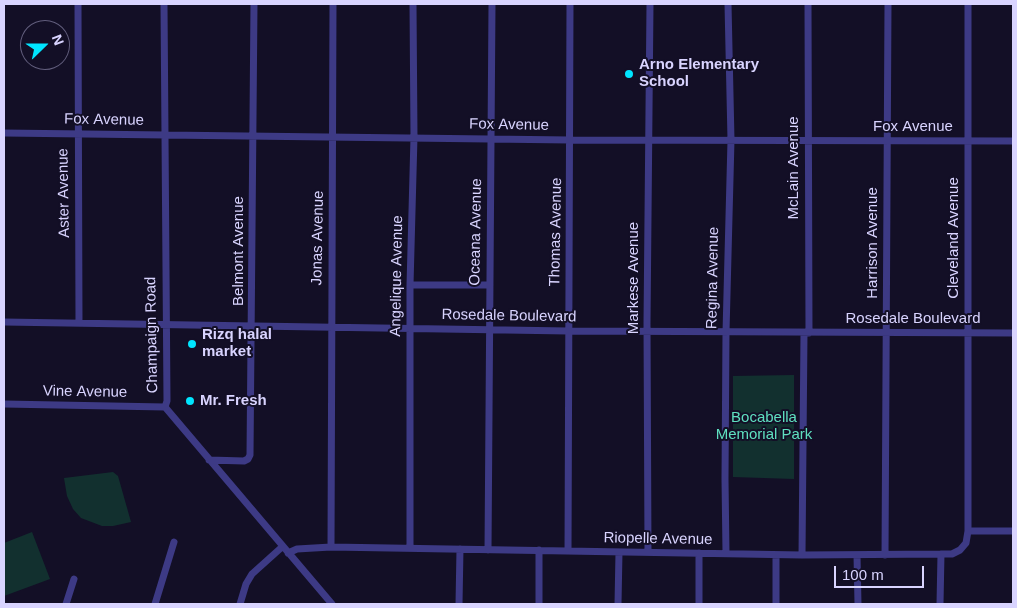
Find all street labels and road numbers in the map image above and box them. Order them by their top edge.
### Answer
street label: Fox Avenue [64,110,144,130]
street label: Fox Avenue [469,115,549,135]
street label: McLain Avenue [785,116,803,220]
street label: Fox Avenue [873,118,953,136]
street label: Aster Avenue [54,148,74,238]
street label: Thomas Avenue [546,177,566,287]
street label: Cleveland Avenue [945,177,963,299]
street label: Oceana Avenue [466,178,486,286]
street label: Harrison Avenue [864,187,882,299]
street label: Jonas Avenue [308,190,328,286]
street label: Belmont Avenue [230,196,248,306]
street label: Angelique Avenue [387,215,407,337]
street label: Markese Avenue [625,222,643,334]
street label: Regina Avenue [703,227,723,329]
street label: Champaign Road [142,276,162,394]
street label: Rosedale Boulevard [441,306,577,326]
street label: Rosedale Boulevard [845,310,981,328]
street label: Vine Avenue [43,382,127,402]
street label: Riopelle Avenue [603,529,713,549]

